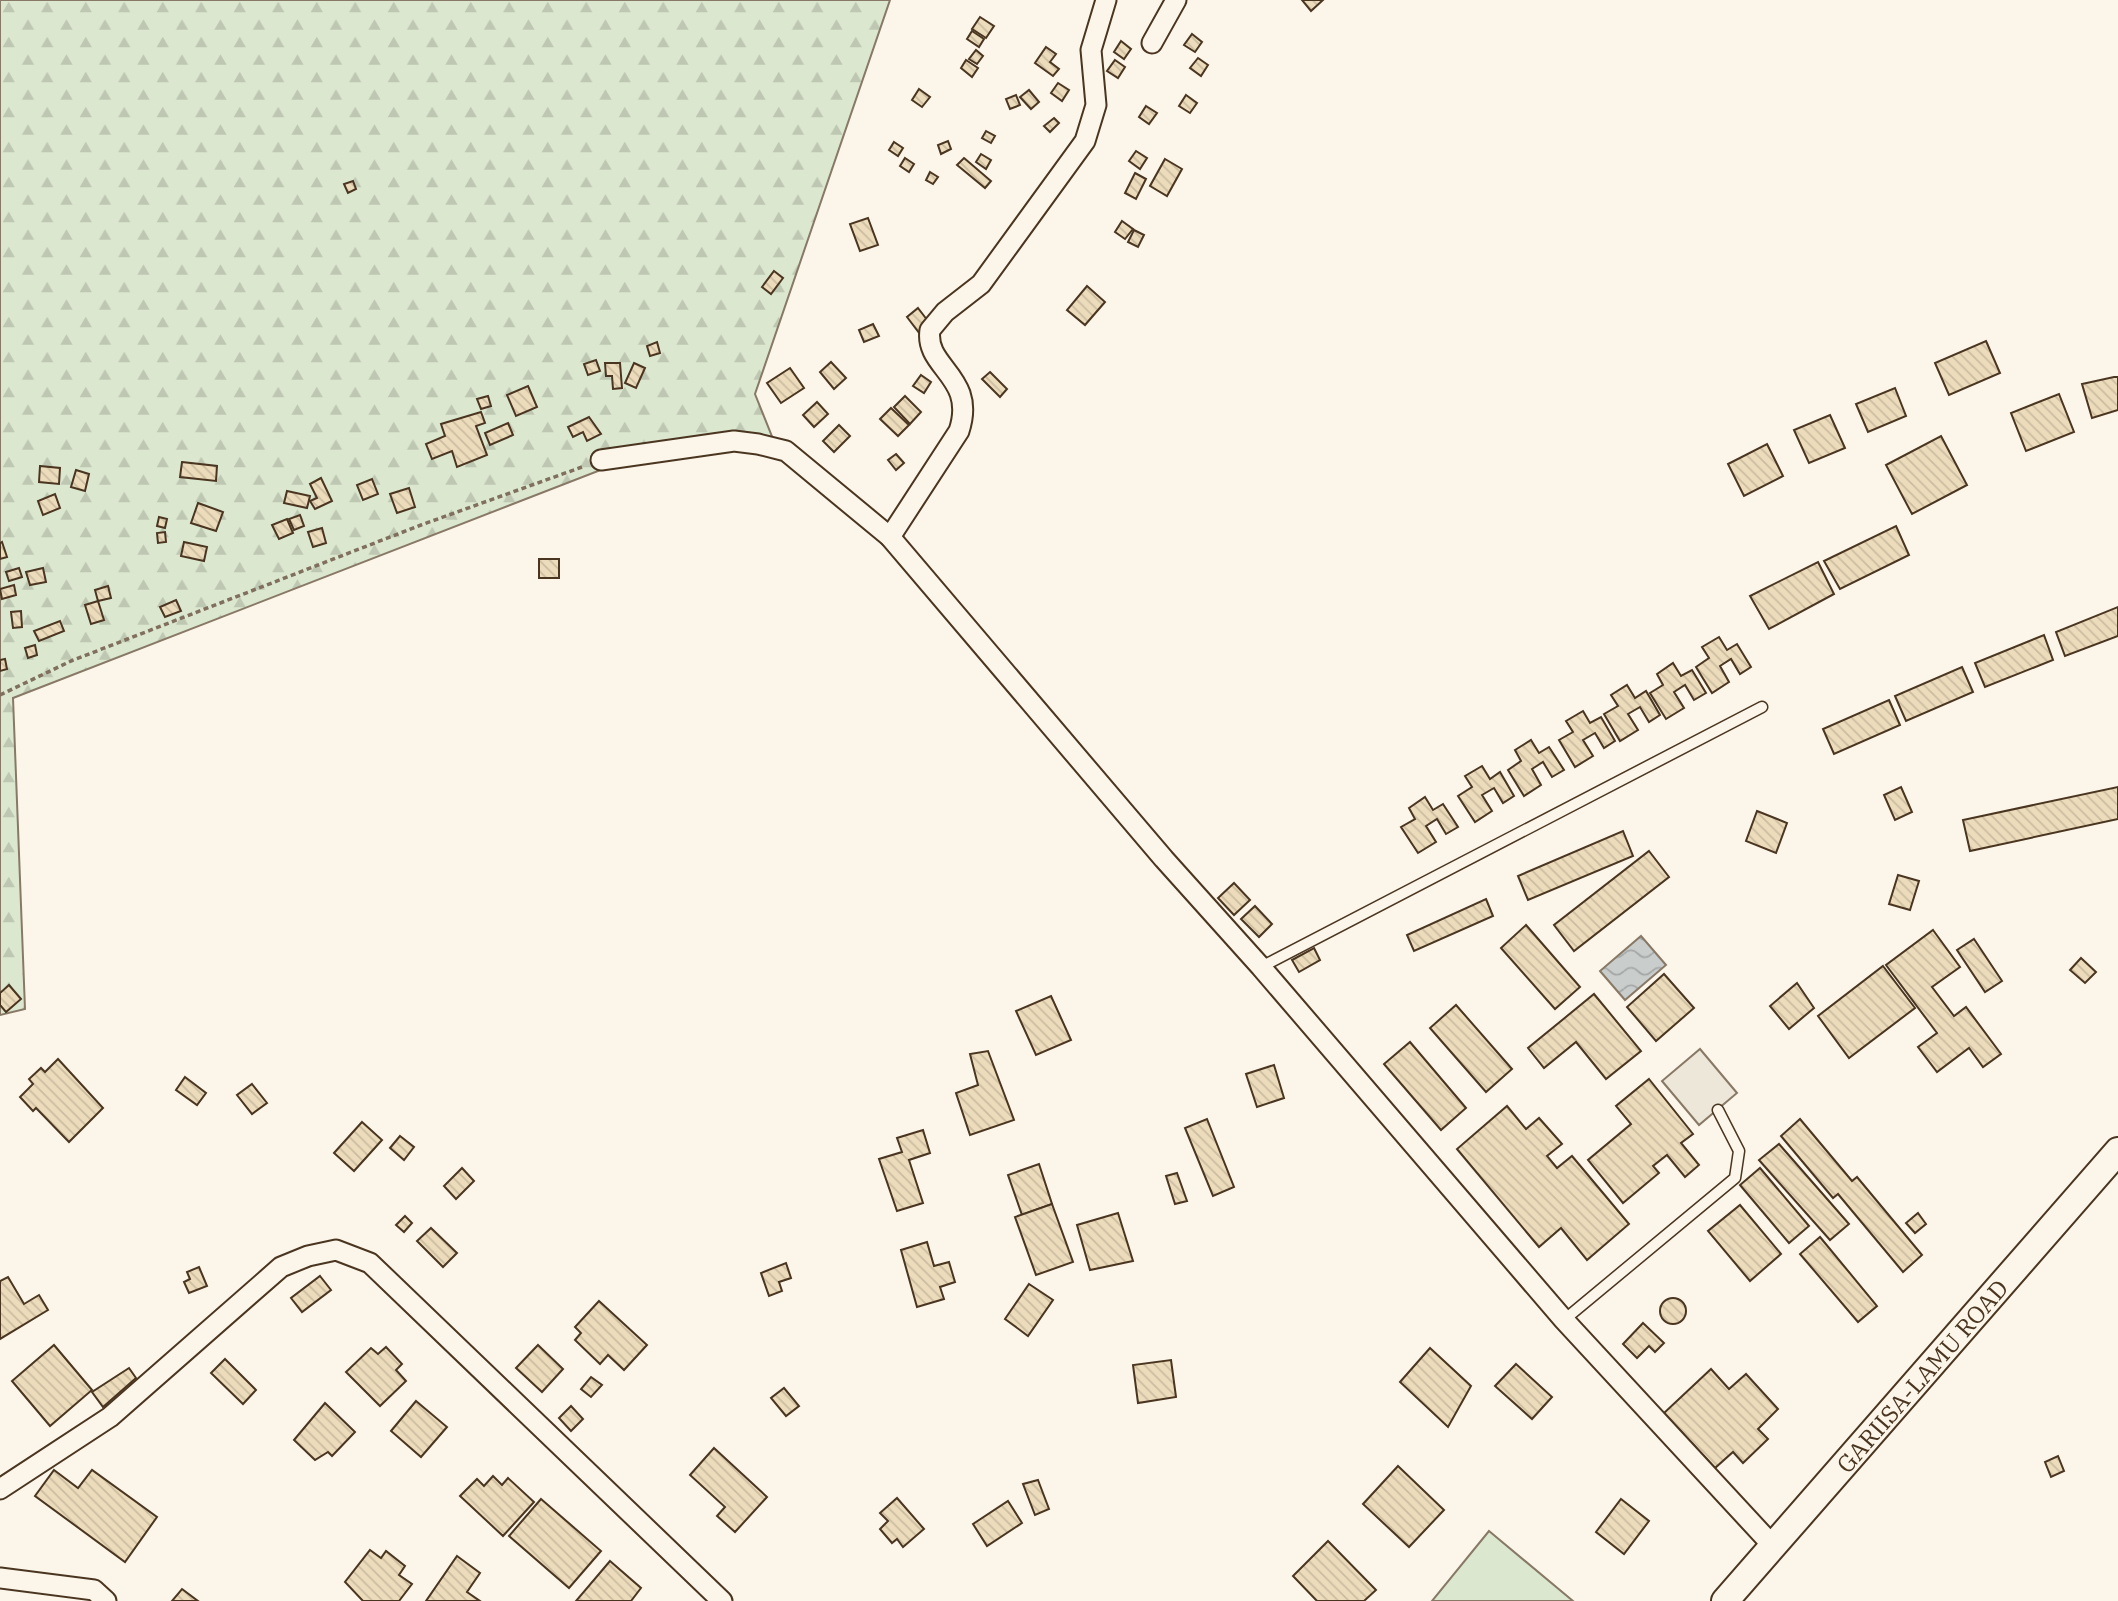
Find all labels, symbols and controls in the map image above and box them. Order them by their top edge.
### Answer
street label: GARIISA-LAMU ROAD [1829,1273,2015,1479]

